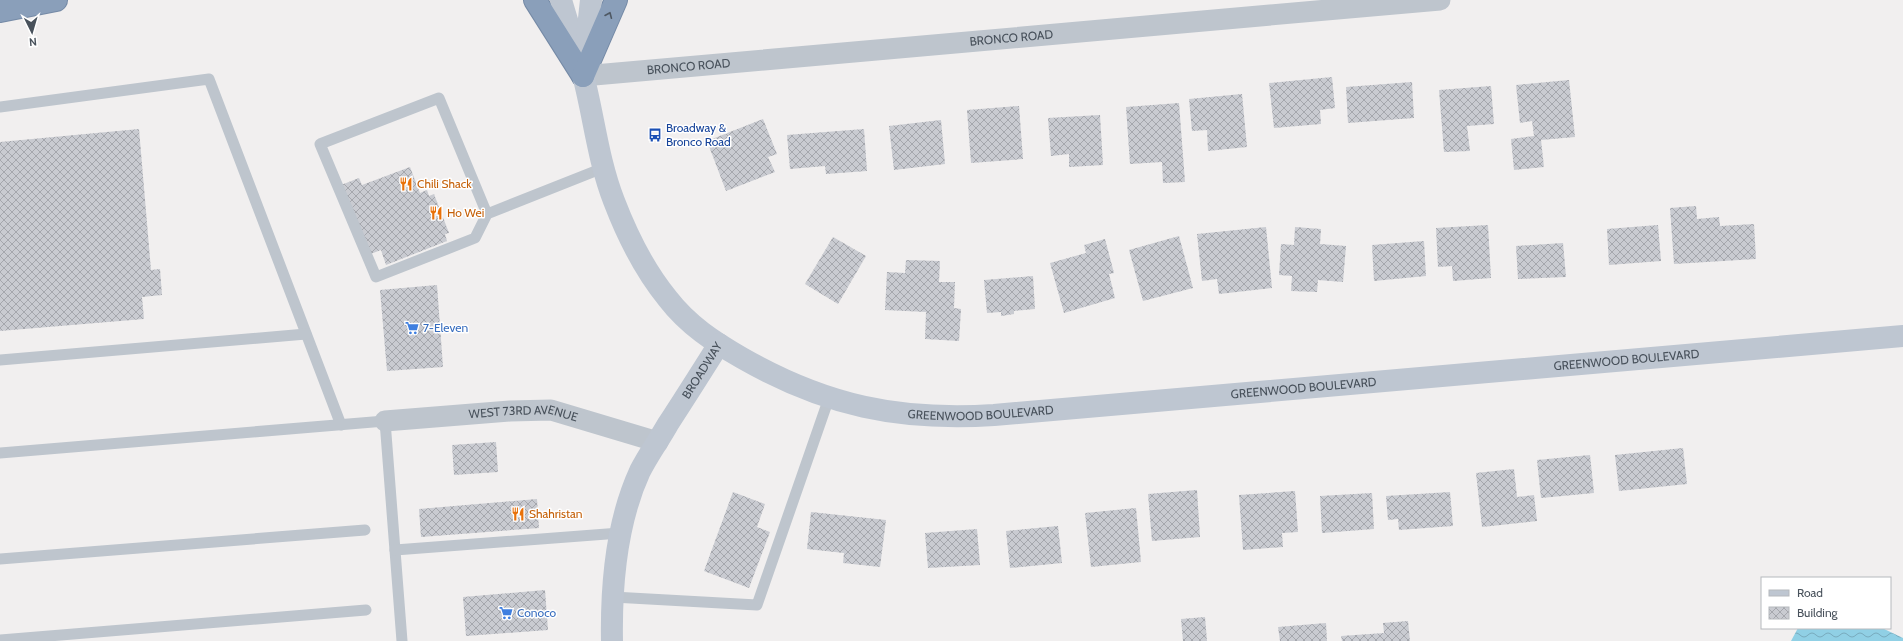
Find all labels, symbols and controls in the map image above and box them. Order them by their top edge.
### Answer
one-way arrow [605,11,613,18]
north arrow [12,12,52,52]
street label: BRONCO ROAD [969,26,1054,49]
text: N [28,35,37,49]
street label: BRONCO ROAD [646,55,731,77]
place label: Broadway & Bronco Road [666,120,731,149]
bus stop icon: Broadway & Bronco Road [647,127,663,143]
restaurant icon: Chili Shack [398,176,414,192]
place label: Chili Shack [417,176,472,191]
restaurant icon: Ho Wei [428,205,444,221]
place label: Ho Wei [447,205,484,220]
supermarket icon: 7-Eleven [404,320,420,336]
place label: 7-Eleven [423,320,468,335]
street label: BROADWAY [678,339,725,401]
street label: GREENWOOD BOULEVARD [1553,346,1700,373]
street label: GREENWOOD BOULEVARD [1230,374,1377,401]
street label: WEST 73RD AVENUE [468,402,580,425]
street label: GREENWOOD BOULEVARD [907,402,1055,423]
restaurant icon: Shahristan [510,506,526,522]
place label: Shahristan [529,506,583,521]
legend [1761,577,1891,629]
text: Road [1797,585,1823,600]
supermarket icon: Conoco [498,605,514,621]
place label: Conoco [517,605,556,620]
text: Building [1797,605,1839,620]

